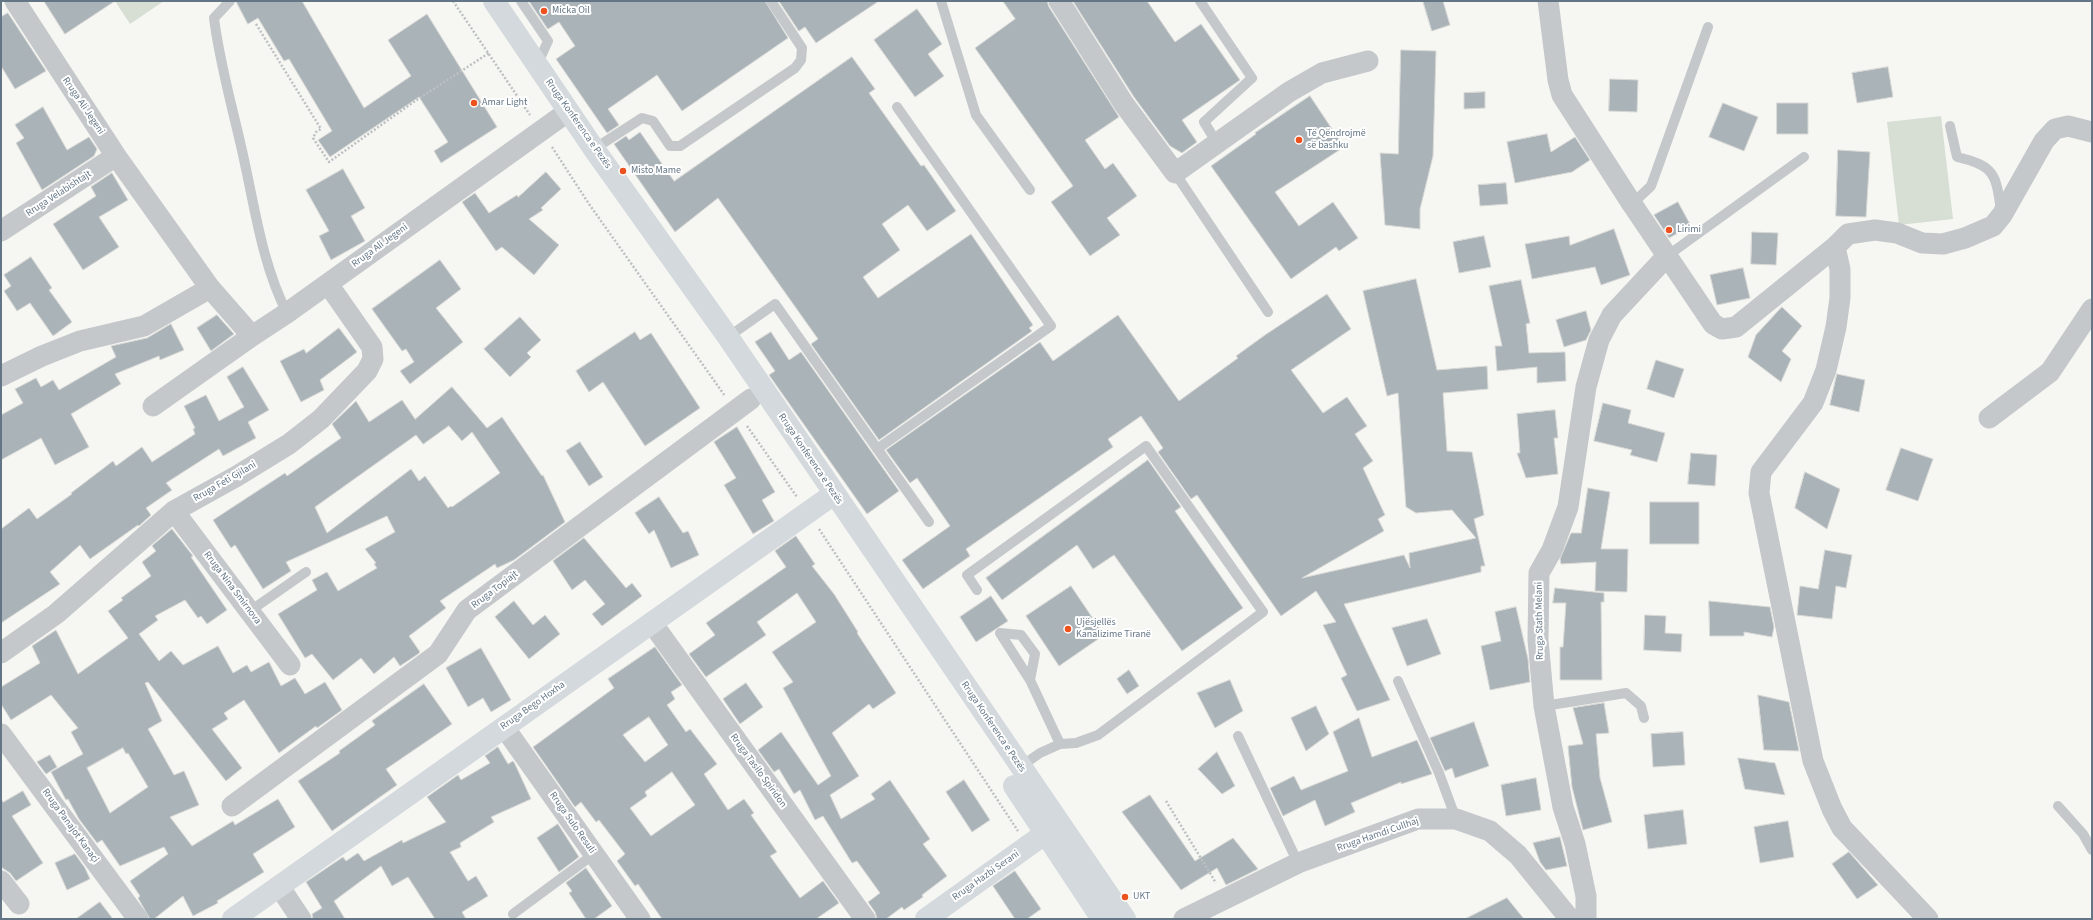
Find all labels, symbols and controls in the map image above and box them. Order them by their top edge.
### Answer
place label: Micka Oil [552,5,590,17]
marker: Micka Oil [539,6,549,16]
street label: Rruga Ali Jegeni [59,75,107,137]
street label: Rruga Konferenca e Pezës [542,77,614,171]
place label: Amar Light [482,97,527,109]
marker: Amar Light [469,98,479,108]
place label: Të Qëndrojmë së bashku [1307,128,1366,152]
marker: Të Qëndrojmë së bashku [1294,135,1304,145]
place label: Misto Mame [631,165,681,177]
marker: Misto Mame [618,166,628,176]
street label: Rruga Velabishtajt [24,168,94,220]
street label: Rruga Ali Jegeni [350,222,410,270]
place label: Lirimi [1677,224,1701,236]
marker: Lirimi [1664,225,1674,235]
street label: Rruga Konferenca e Pezës [775,411,845,507]
street label: Rruga Feti Gjilani [191,459,259,505]
street label: Rruga Nina Smirnova [201,549,263,627]
street label: Rruga Topiajt [469,568,521,612]
street label: Rruga Stath Melani [1533,582,1547,660]
place label: Ujësjellës Kanalizime Tiranë [1076,617,1151,640]
marker: Ujësjellës Kanalizime Tiranë [1063,624,1073,634]
street label: Rruga Bego Hoxha [498,679,568,733]
street label: Rruga Konferenca e Pezës [958,679,1028,775]
street label: Rruga Tasilo Spiridon [727,732,789,810]
street label: Rruga Panajot Kanaçi [39,787,101,865]
street label: Rruga Sulo Resuli [546,790,598,856]
street label: Rruga Hamdi Cullhaj [1336,815,1420,855]
street label: Rruga Hazbi Serani [950,848,1022,904]
place label: UKT [1133,891,1150,903]
marker: UKT [1120,892,1130,902]

